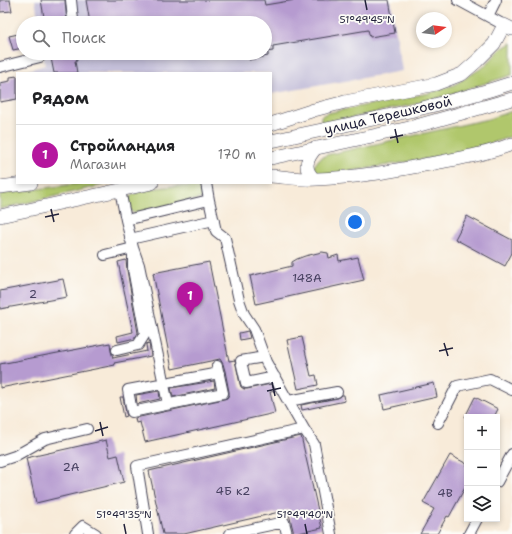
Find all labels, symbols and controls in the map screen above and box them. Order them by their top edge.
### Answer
north arrow [416,12,452,48]
text: 51°49'45"N [339,13,395,26]
search box [16,16,272,60]
icon: search [30,27,52,49]
text: Поиск [62,28,106,48]
text: Рядом [32,87,89,109]
street label: улица Терешковой [322,92,454,138]
text: Стройландия [70,136,175,156]
text: 1 [42,146,48,163]
text: 170 m [218,146,256,163]
text: Магазин [70,156,126,173]
your location [345,212,365,232]
house number: 148А [292,270,322,286]
pin: 1 [177,282,203,315]
house number: 2 [29,286,37,302]
map controls [464,414,500,522]
button: + [464,414,500,450]
button: − [464,450,500,486]
house number: 2А [62,459,80,475]
house number: 4Б к2 [216,483,250,499]
house number: 4В [437,485,453,501]
button: layers [464,486,500,522]
text: 51°49'35"N [96,508,152,521]
text: 51°49'40"N [277,508,333,521]

